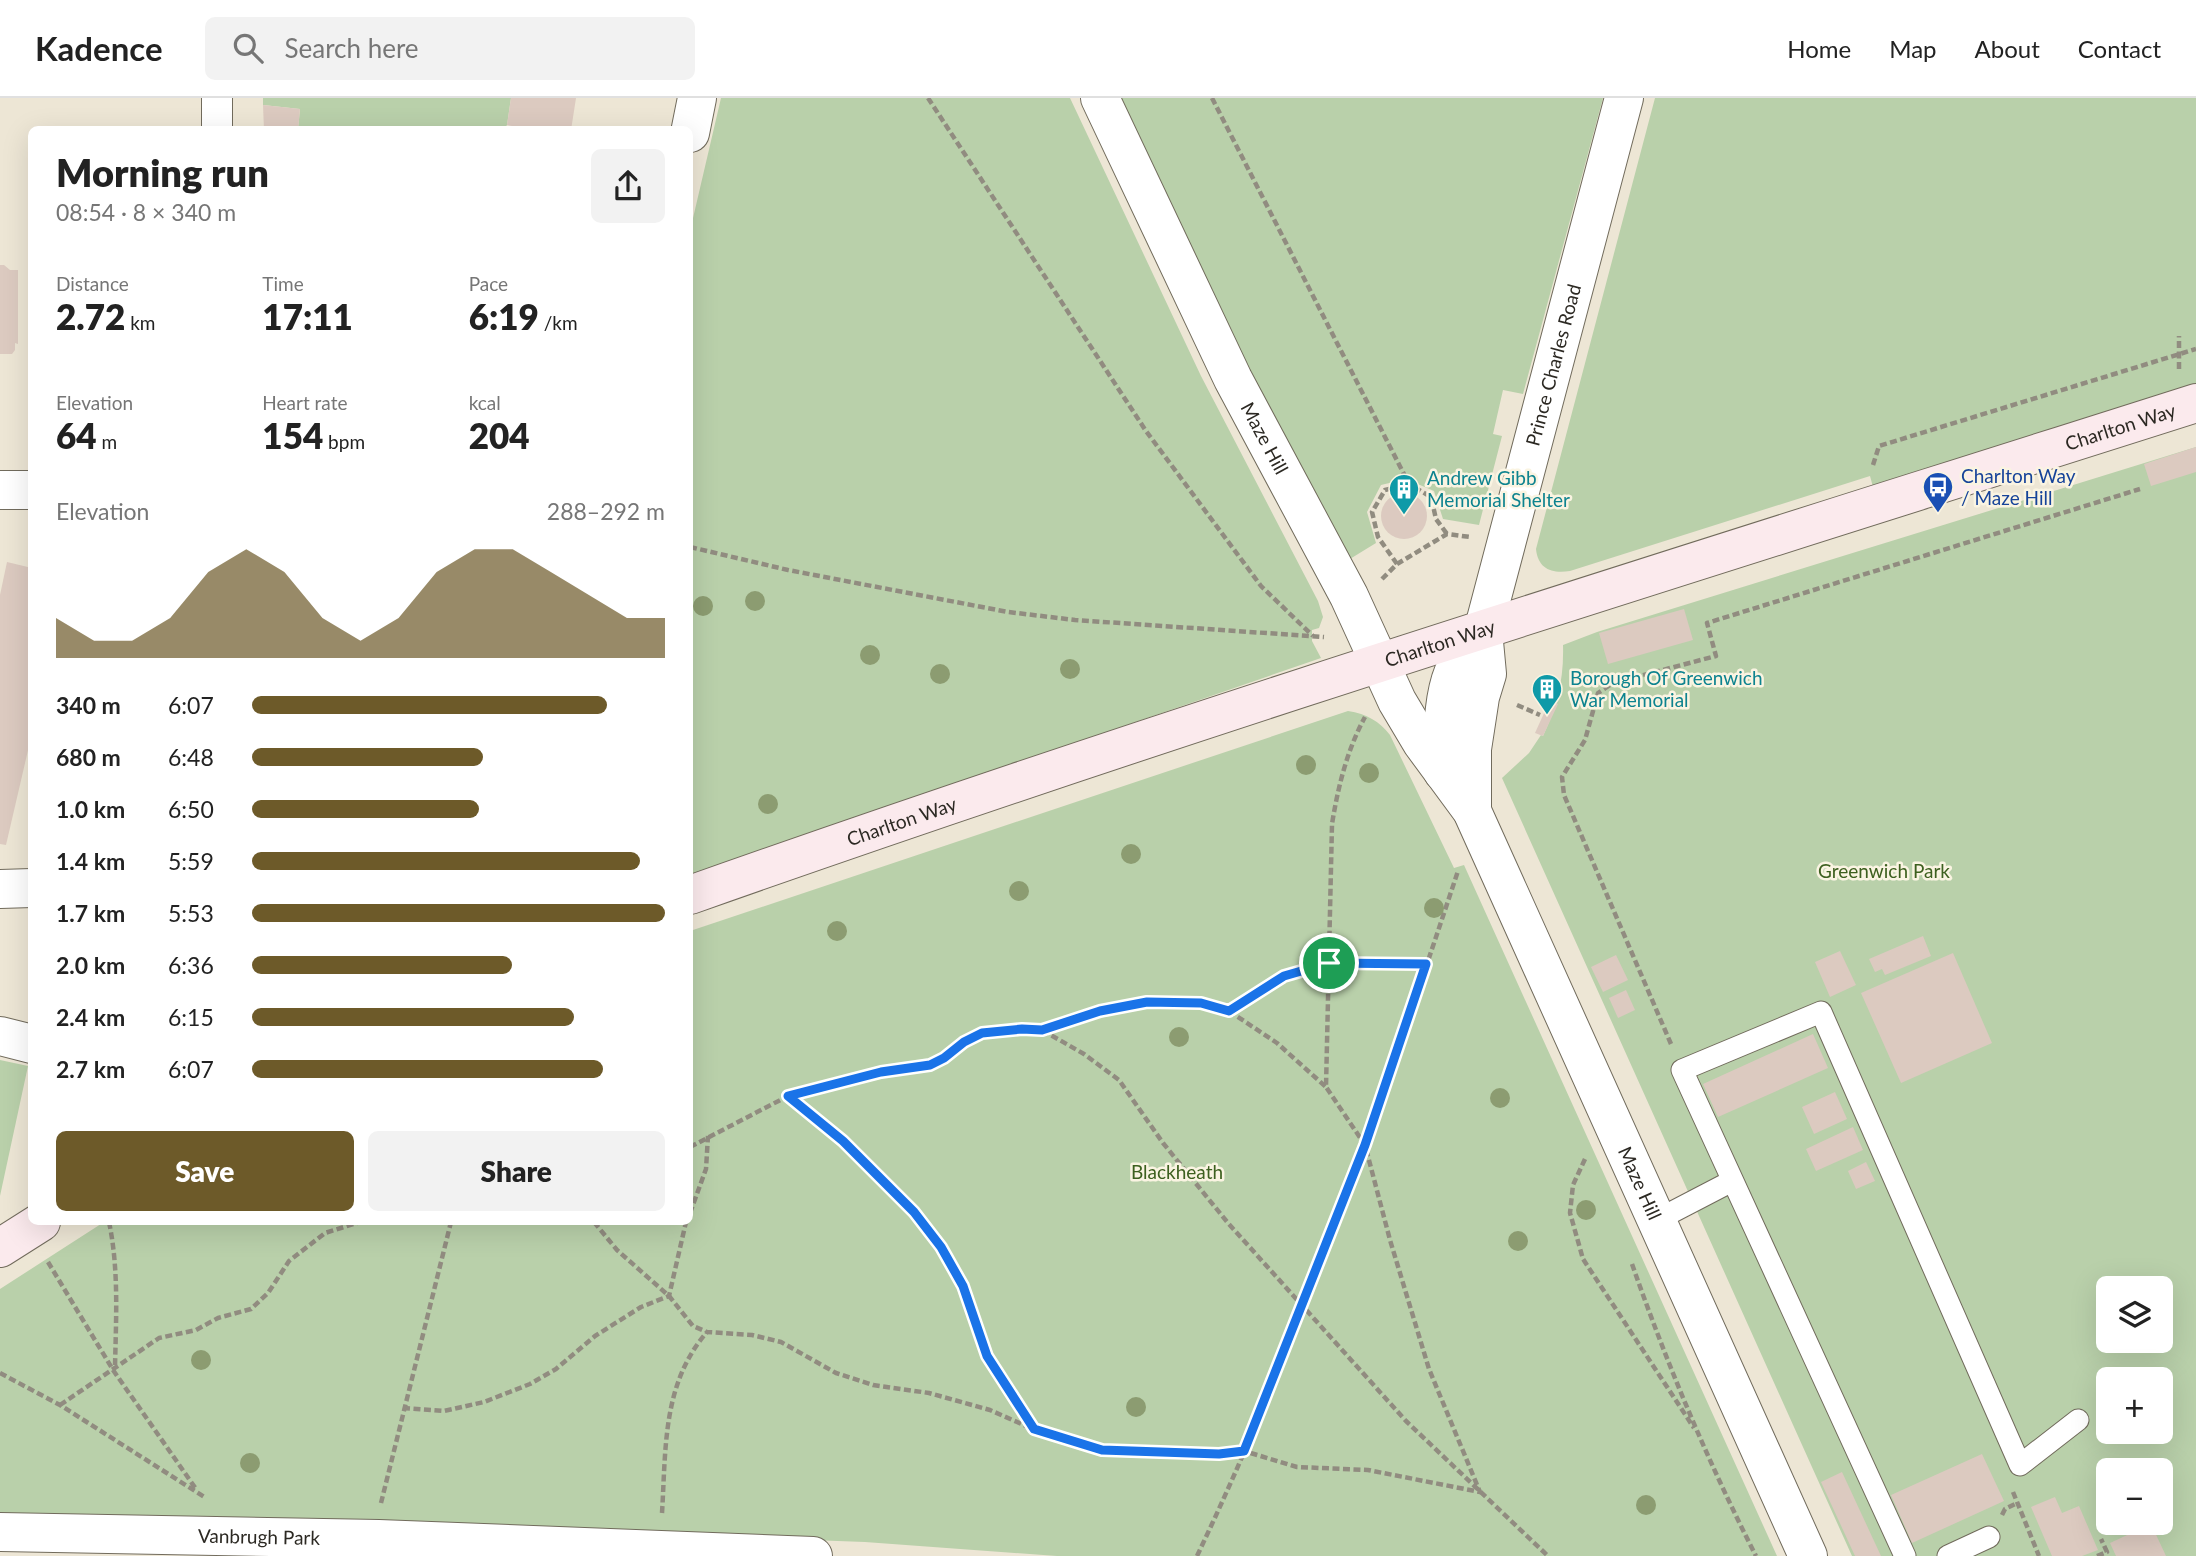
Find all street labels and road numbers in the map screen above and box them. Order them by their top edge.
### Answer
street label: Prince Charles Road [1520,281,1585,448]
street label: Maze Hill [1237,398,1294,478]
street label: Charlton Way [2062,398,2178,455]
street label: Charlton Way [1382,614,1498,671]
street label: Charlton Way [843,791,959,850]
street label: Maze Hill [1614,1143,1667,1223]
street label: Vanbrugh Park [198,1524,321,1549]

